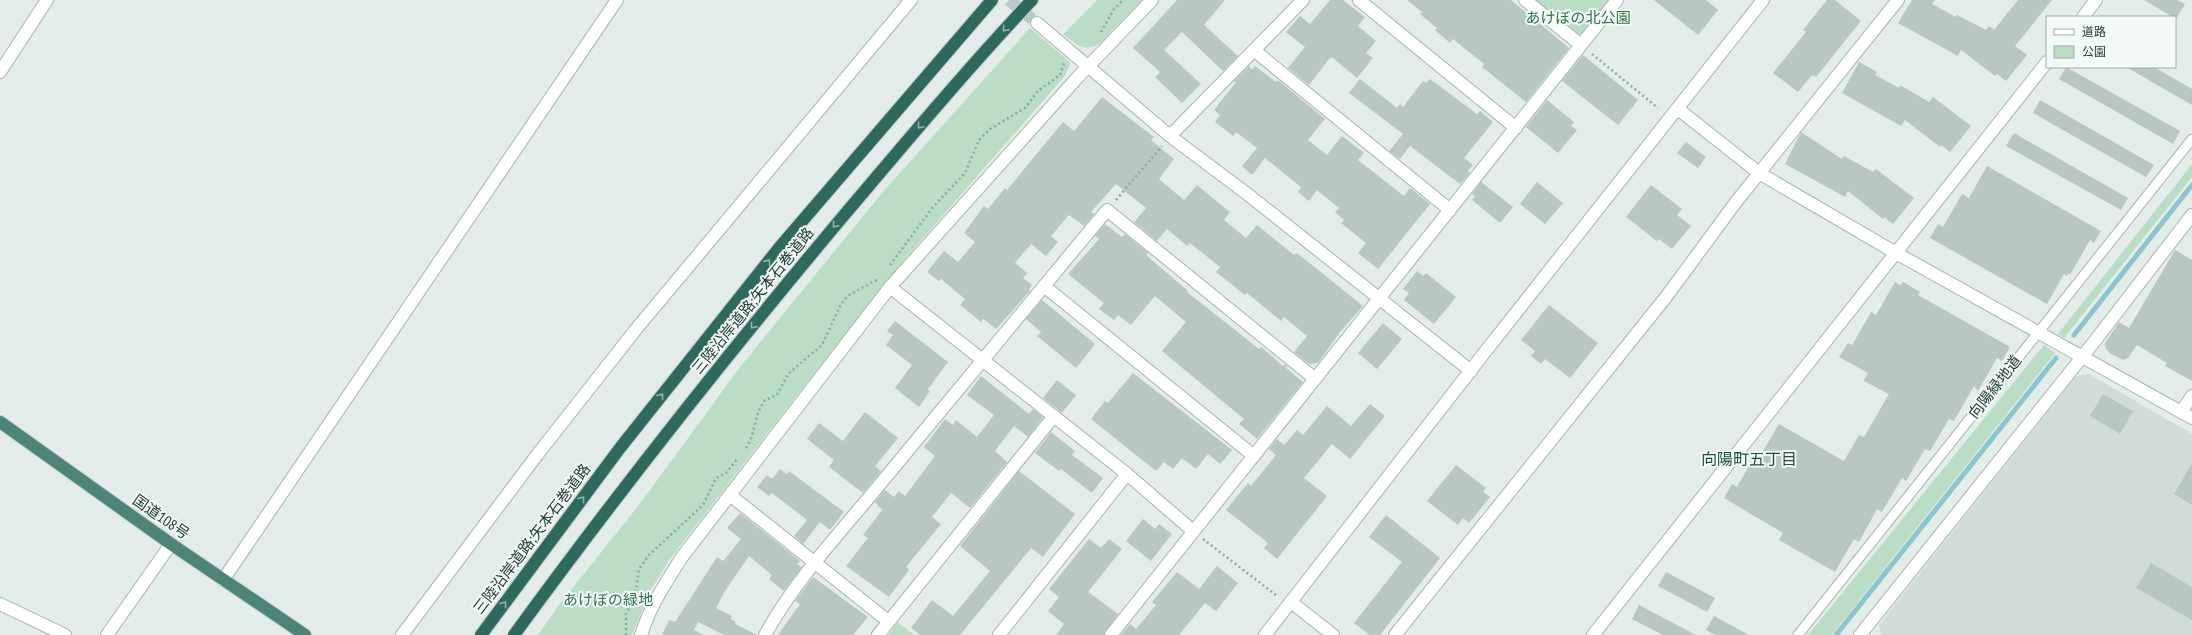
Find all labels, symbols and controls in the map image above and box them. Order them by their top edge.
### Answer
park label: あけぼの北公園 [1525,8,1631,27]
legend [2046,16,2176,68]
one-way arrow [1003,24,1010,31]
text: 道路 [2082,24,2106,39]
text: 公園 [2082,44,2106,59]
one-way arrow [917,122,924,129]
one-way arrow [833,221,840,228]
street label: 三陸沿岸道路;矢本石巻道路 [688,224,818,378]
one-way arrow [763,259,770,266]
one-way arrow [750,321,757,328]
street label: 向陽緑地道 [1964,351,2025,422]
one-way arrow [656,394,663,401]
district label: 向陽町五丁目 [1701,449,1797,469]
street label: 三陸沿岸道路;矢本石巻道路 [469,460,594,618]
street label: 国道108号 [129,490,193,543]
one-way arrow [577,497,584,504]
park label: あけぼの緑地 [563,590,653,609]
one-way arrow [499,601,506,608]

